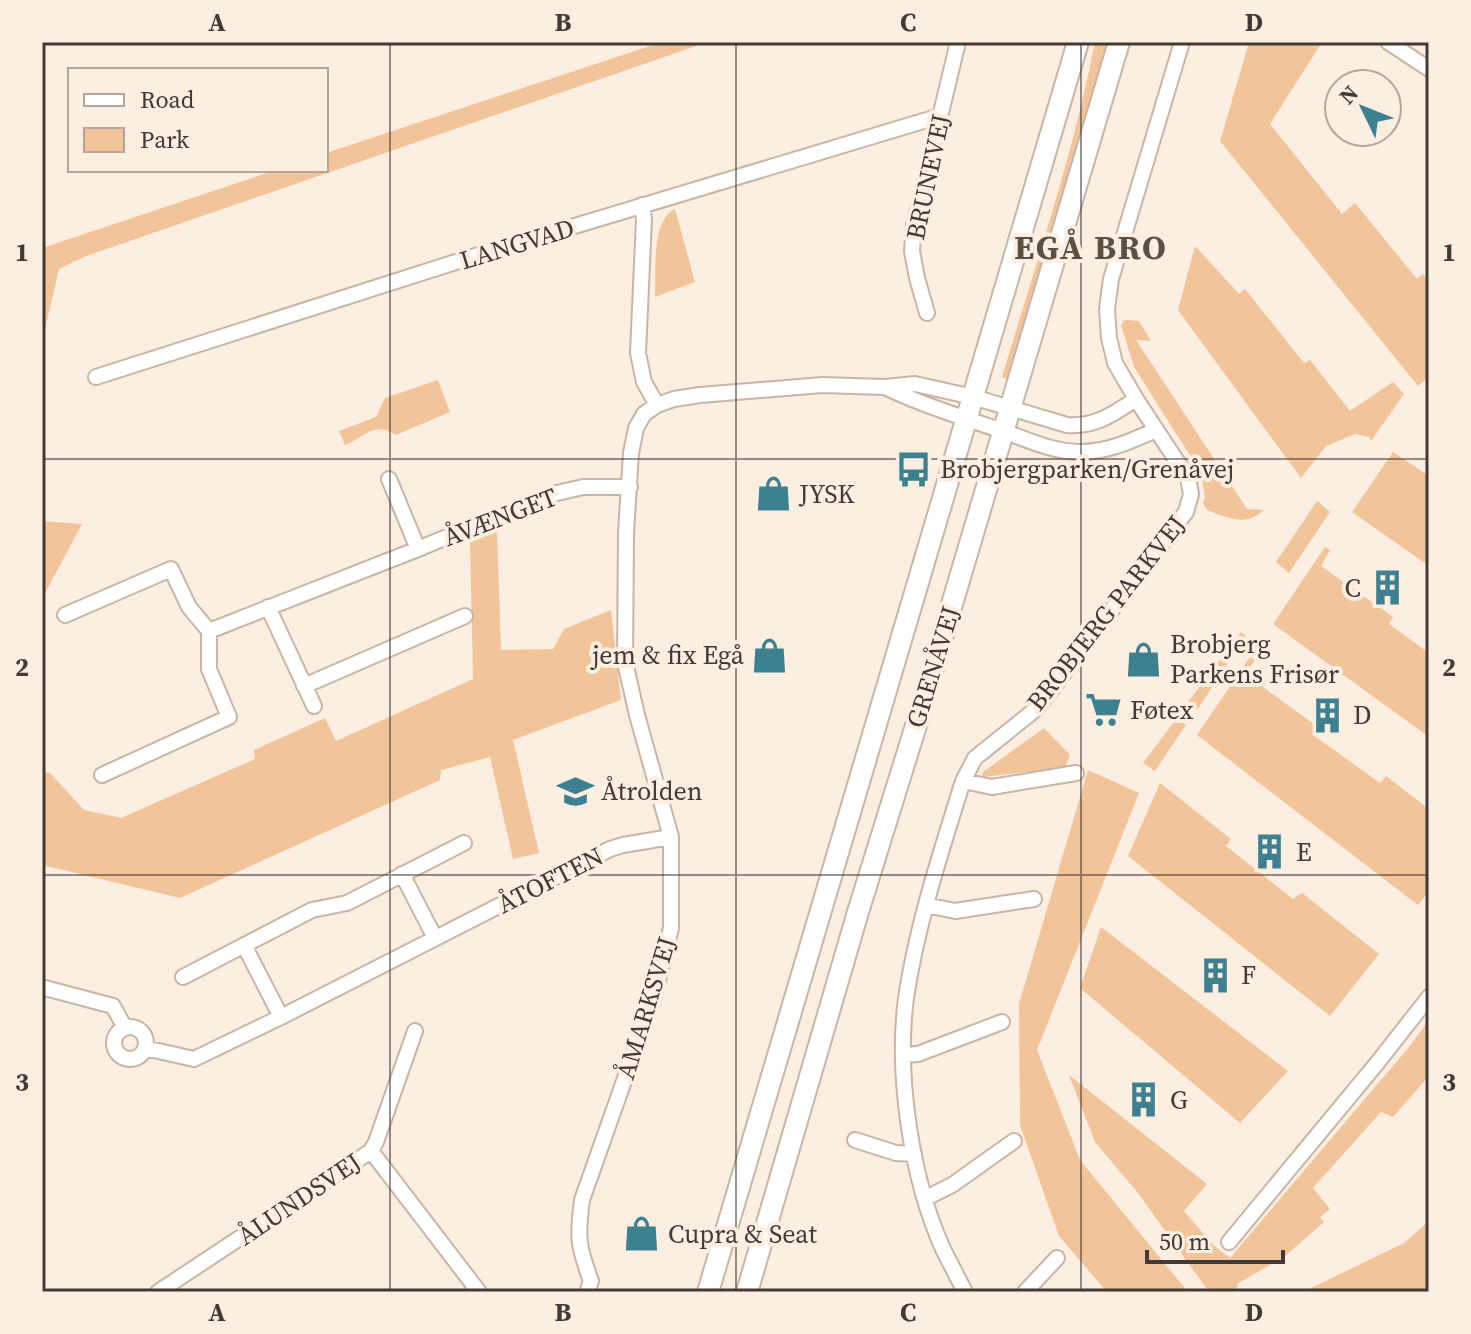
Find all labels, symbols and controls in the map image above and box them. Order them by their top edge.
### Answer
text: A [208,4,226,40]
text: B [555,4,572,40]
text: C [900,4,916,40]
text: D [1245,4,1263,40]
legend [68,68,328,172]
north arrow [1323,68,1403,148]
text: N [1332,78,1365,110]
text: Road [140,83,195,116]
street label: BRUNEVEJ [897,111,959,243]
text: Park [140,123,190,156]
street label: LANGVAD [455,210,579,278]
district label: EGÅ BRO [1014,224,1168,270]
text: 1 [15,234,29,270]
text: 1 [1442,234,1456,270]
bus stop icon: Brobjergparken/Grenåvej [895,450,933,488]
place label: Brobjergparken/Grenåvej [940,451,1234,487]
shop icon: JYSK [754,475,792,513]
place label: JYSK [798,476,855,512]
street label: ÅVÆNGET [438,479,562,555]
street label: BROBJERG PARKVEJ [1018,508,1194,718]
building icon: C [1368,569,1406,607]
place label: C [1345,570,1361,606]
street label: GRENÅVEJ [897,602,969,732]
place label: Brobjerg Parkens Frisør [1170,626,1339,692]
shop icon: jem & fix Egå [751,636,789,674]
place label: jem & fix Egå [589,637,745,673]
shop icon: Brobjerg Parkens Frisør [1125,640,1163,678]
text: 2 [15,649,29,685]
text: 2 [1442,649,1456,685]
supermarket icon: Føtex [1085,691,1123,729]
place label: Føtex [1130,692,1194,728]
building icon: D [1308,696,1346,734]
place label: D [1353,697,1371,733]
school or university icon: Åtrolden [556,772,594,810]
place label: Åtrolden [601,773,702,809]
building icon: E [1251,833,1289,871]
place label: E [1296,834,1312,870]
street label: ÅTOFTEN [491,838,609,922]
street label: ÅMARKSVEJ [607,932,685,1084]
building icon: F [1196,956,1234,994]
place label: F [1241,957,1256,993]
text: 3 [15,1064,29,1100]
text: 3 [1442,1064,1456,1100]
building icon: G [1125,1081,1163,1119]
place label: G [1170,1082,1188,1118]
street label: ÅLUNDSVEJ [230,1144,368,1254]
scale bar [1147,1214,1283,1264]
shop icon: Cupra & Seat [623,1215,661,1253]
place label: Cupra & Seat [668,1216,818,1252]
text: 50 m [1159,1225,1210,1258]
text: A [208,1294,226,1330]
text: B [555,1294,572,1330]
text: C [900,1294,916,1330]
text: D [1245,1294,1263,1330]

